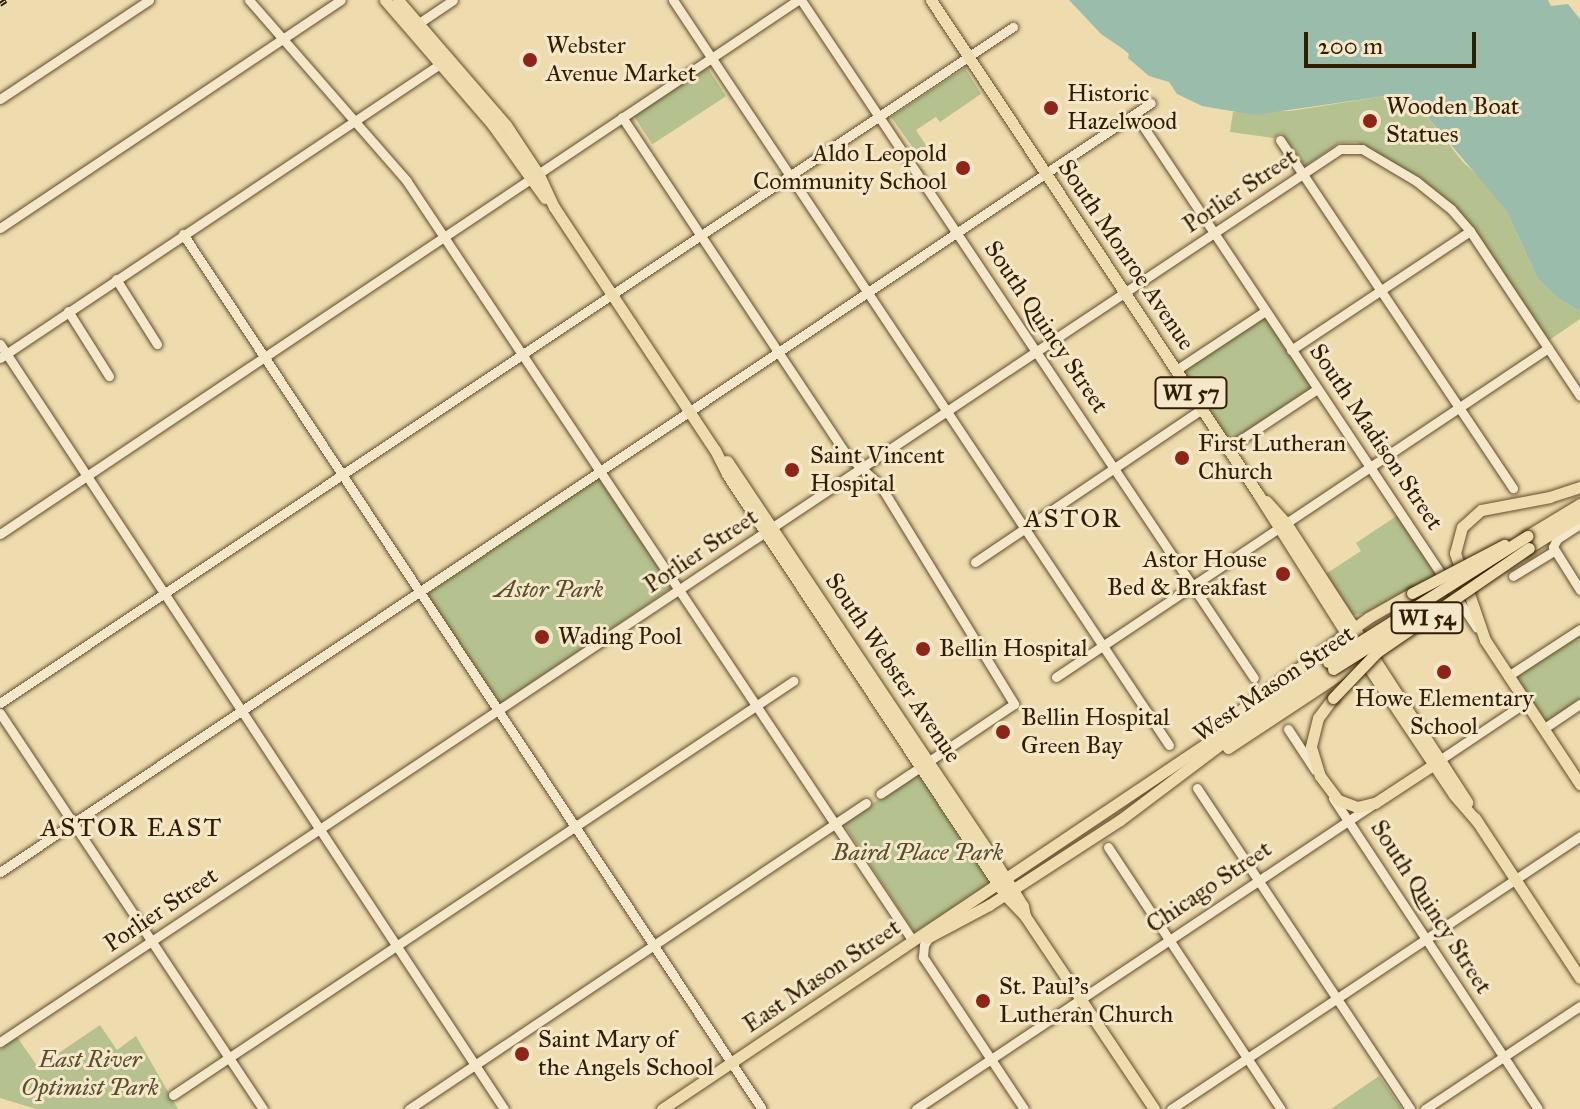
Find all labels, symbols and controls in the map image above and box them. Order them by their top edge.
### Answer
scale bar [1308,16,1480,66]
text: 200 m [1318,31,1383,61]
place label: Webster Avenue Market [546,32,696,88]
marker: Webster Avenue Market [521,51,539,69]
place label: Historic Hazelwood [1067,80,1177,136]
place label: Wooden Boat Statues [1386,93,1519,149]
marker: Historic Hazelwood [1042,99,1060,117]
marker: Wooden Boat Statues [1361,112,1379,130]
place label: Aldo Leopold Community School [753,140,947,196]
street label: Porlier Street [1178,142,1302,240]
street label: South Monroe Avenue [1051,154,1201,356]
marker: Aldo Leopold Community School [954,159,972,177]
street label: South Quincy Street [978,235,1114,419]
street label: South Madison Street [1303,338,1449,536]
road number: WI 57 [1153,375,1229,411]
place label: First Lutheran Church [1198,430,1346,486]
place label: Saint Vincent Hospital [810,442,945,498]
marker: First Lutheran Church [1173,449,1191,467]
marker: Saint Vincent Hospital [781,459,803,481]
street label: Porlier Street [639,502,763,600]
district label: ASTOR [1024,503,1122,535]
place label: Astor House Bed & Breakfast [1107,546,1267,602]
marker: Astor House Bed & Breakfast [1274,565,1292,583]
street label: South Webster Avenue [819,568,967,768]
park label: Astor Park [494,576,604,604]
road number: WI 54 [1389,600,1465,636]
street label: West Mason Street [1188,620,1360,748]
place label: Wading Pool [558,623,682,651]
marker: Wading Pool [533,628,551,646]
place label: Bellin Hospital [939,635,1088,663]
marker: Bellin Hospital [914,640,932,658]
marker: Howe Elementary School [1435,663,1453,681]
place label: Howe Elementary School [1355,685,1533,741]
place label: Bellin Hospital Green Bay [1021,704,1170,760]
marker: Bellin Hospital Green Bay [992,721,1014,743]
district label: ASTOR EAST [41,812,223,844]
street label: South Quincy Street [1364,815,1498,999]
street label: Chicago Street [1141,835,1277,939]
park label: Baird Place Park [833,839,1003,867]
street label: Porlier Street [99,861,223,959]
street label: East Mason Street [738,913,906,1039]
place label: St. Paul's Lutheran Church [999,973,1173,1029]
marker: St. Paul's Lutheran Church [974,992,992,1010]
place label: Saint Mary of the Angels School [538,1026,714,1082]
marker: Saint Mary of the Angels School [513,1045,531,1063]
park label: East River Optimist Park [21,1046,159,1102]

